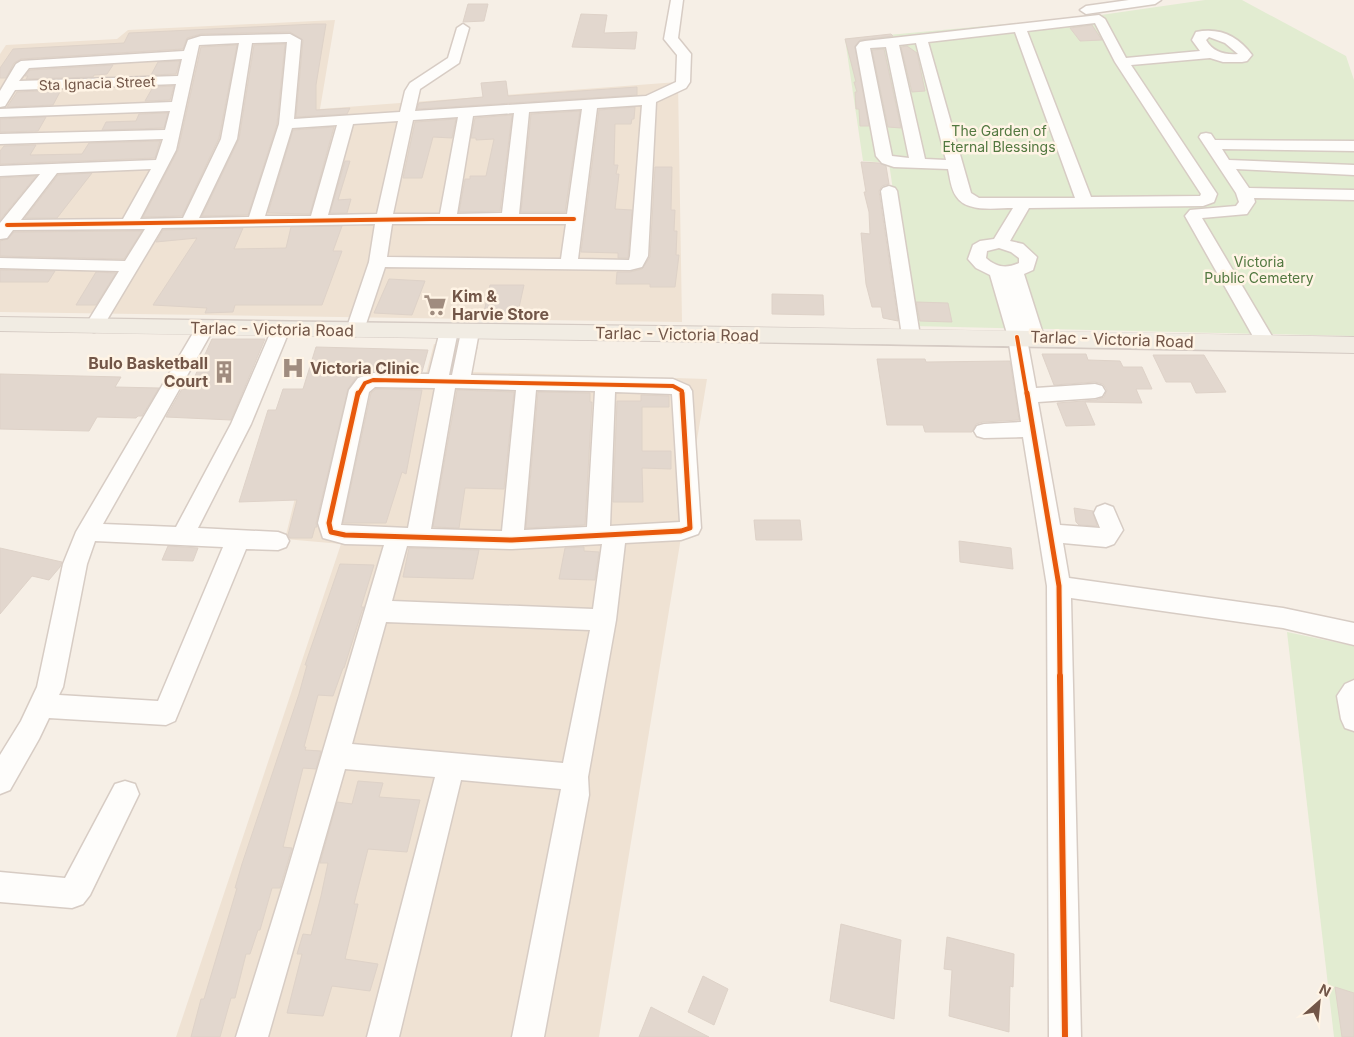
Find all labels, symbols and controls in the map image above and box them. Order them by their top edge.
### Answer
street label: Sta Ignacia Street [38,72,156,94]
park label: The Garden of Eternal Blessings [942,122,1056,155]
park label: Victoria Public Cemetery [1204,253,1314,286]
place label: Kim & Harvie Store [452,286,549,324]
supermarket icon: Kim & Harvie Store [422,292,448,318]
street label: Tarlac - Victoria Road [190,318,354,340]
street label: Tarlac - Victoria Road [595,323,759,345]
street label: Tarlac - Victoria Road [1030,326,1194,352]
place label: Bulo Basketball Court [88,353,208,391]
hospital icon: Victoria Clinic [280,355,306,381]
place label: Victoria Clinic [310,358,419,378]
building icon: Bulo Basketball Court [211,359,237,385]
north arrow [1294,977,1344,1027]
text: N [1317,980,1334,1000]

